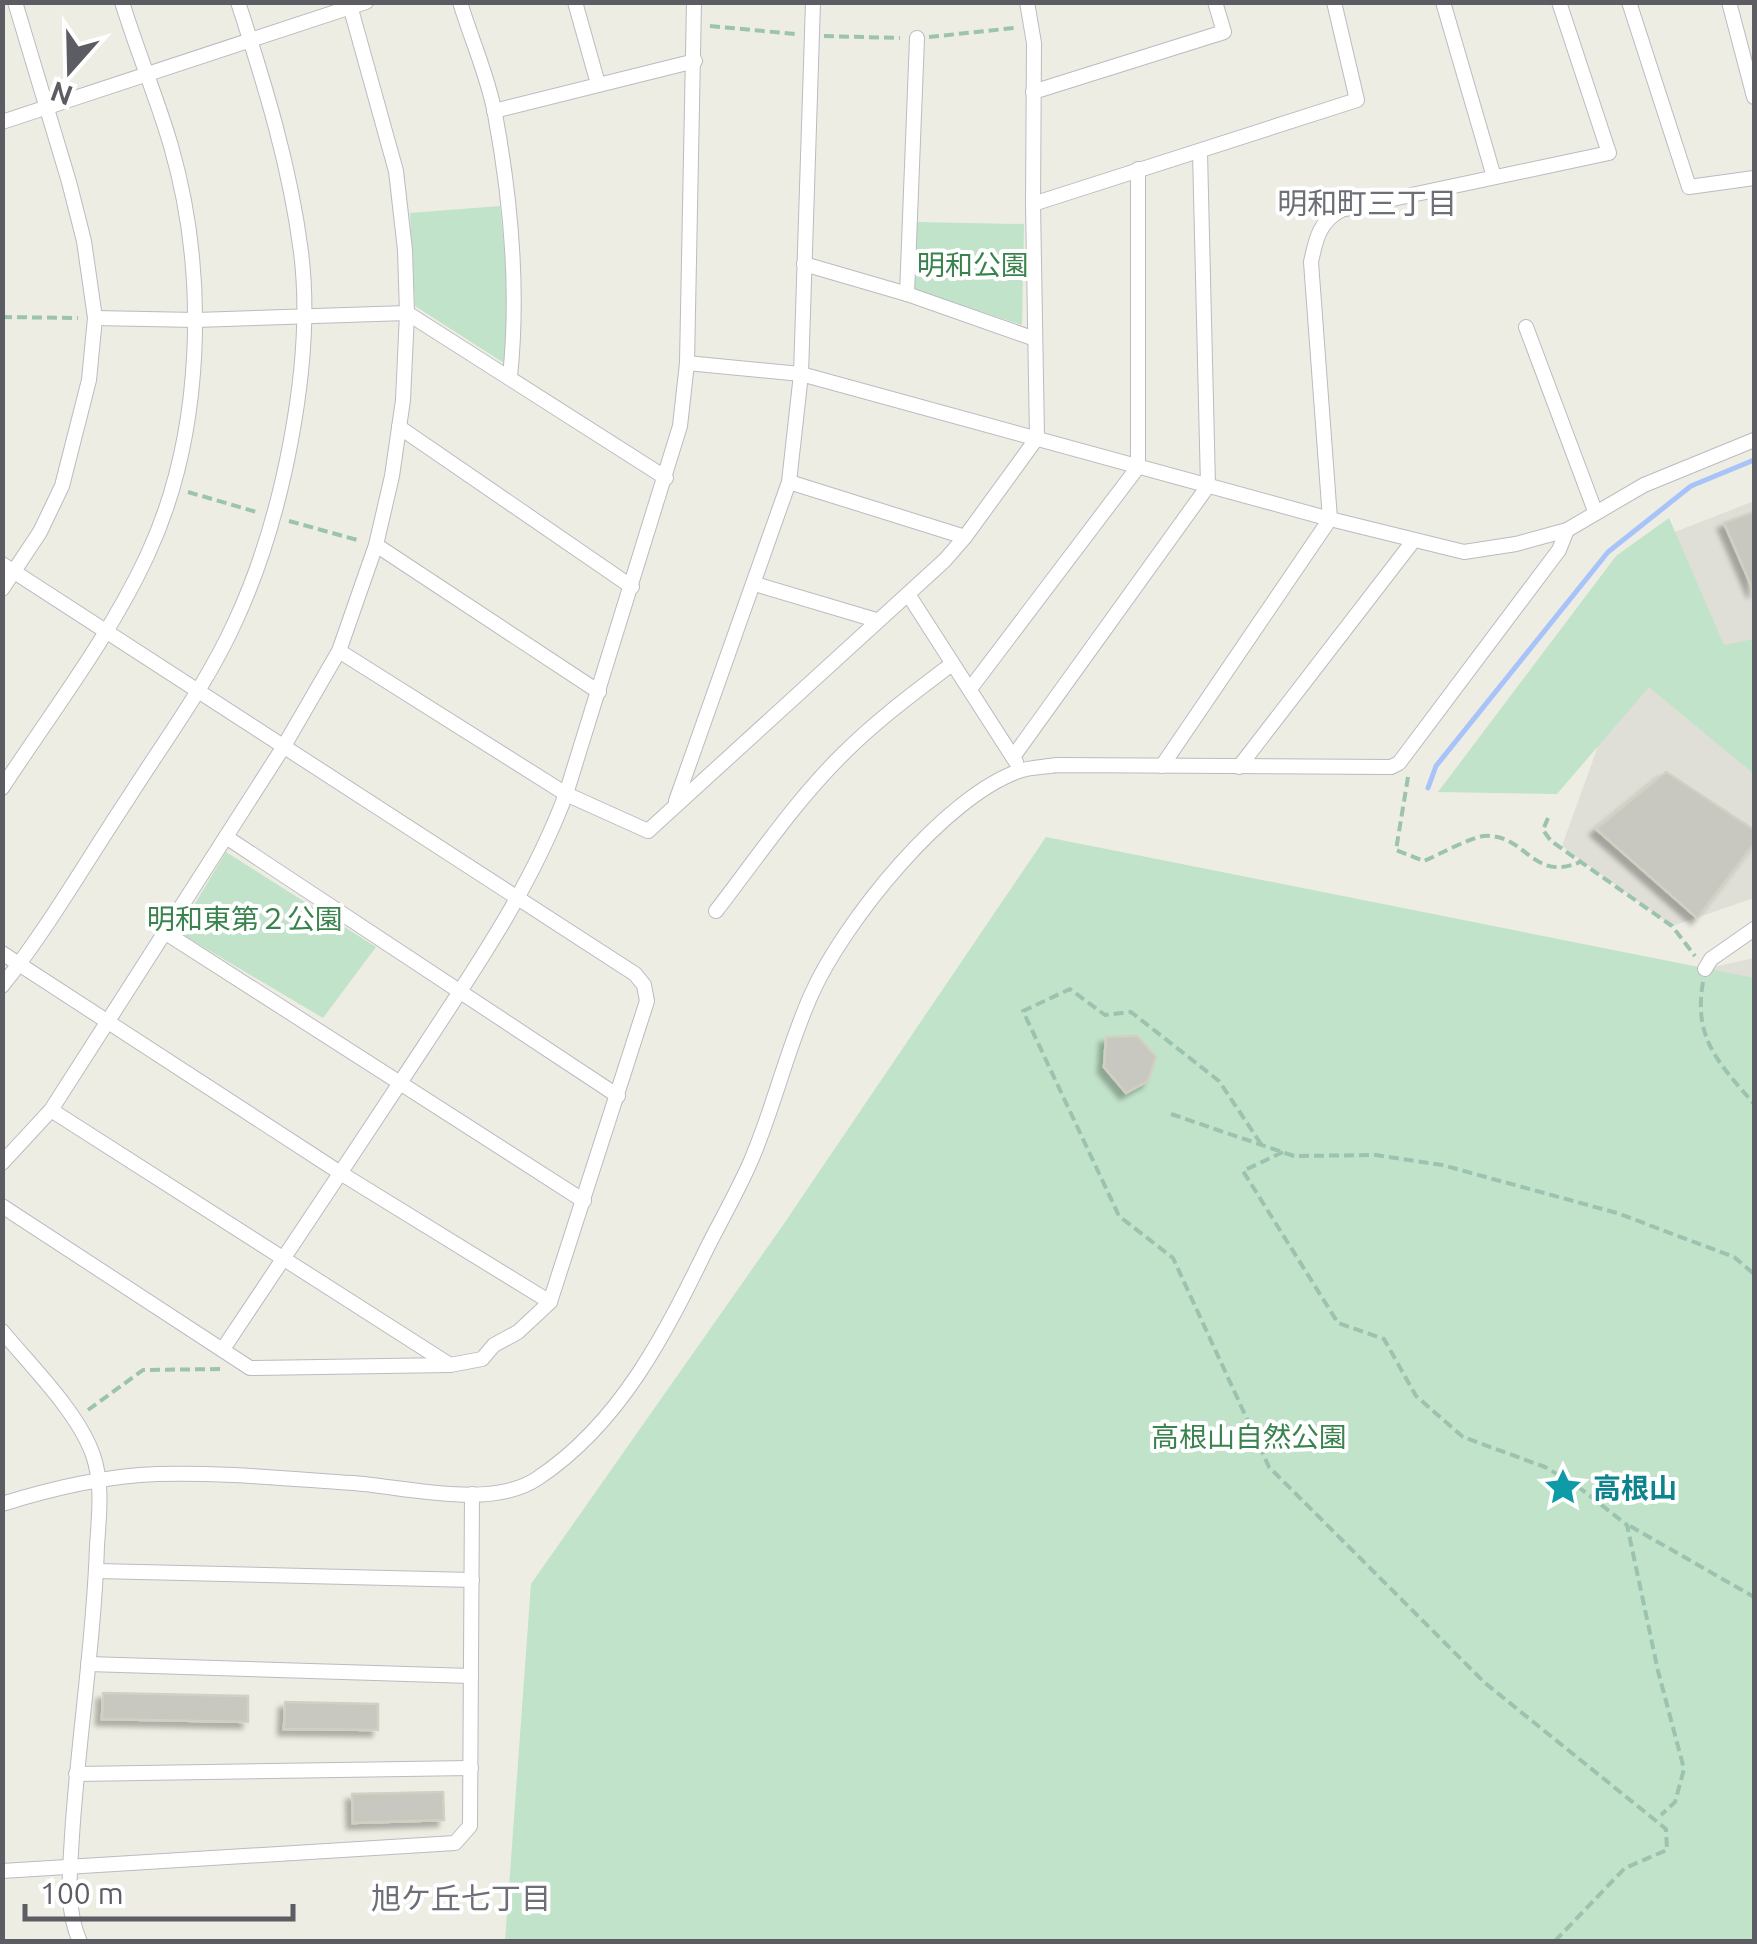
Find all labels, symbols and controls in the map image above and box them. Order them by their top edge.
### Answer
north arrow [20,20,120,120]
text: N [46,76,76,112]
district label: 明和町三丁目 [1277,186,1457,220]
park label: 明和公園 [917,249,1029,280]
park label: 明和東第２公園 [147,903,343,934]
park label: 高根山自然公園 [1151,1421,1347,1452]
place icon: 高根山 [1542,1466,1584,1508]
place label: 高根山 [1593,1472,1677,1503]
scale bar [25,1859,292,1921]
text: 100 m [40,1876,124,1910]
district label: 旭ケ丘七丁目 [371,1881,551,1915]

